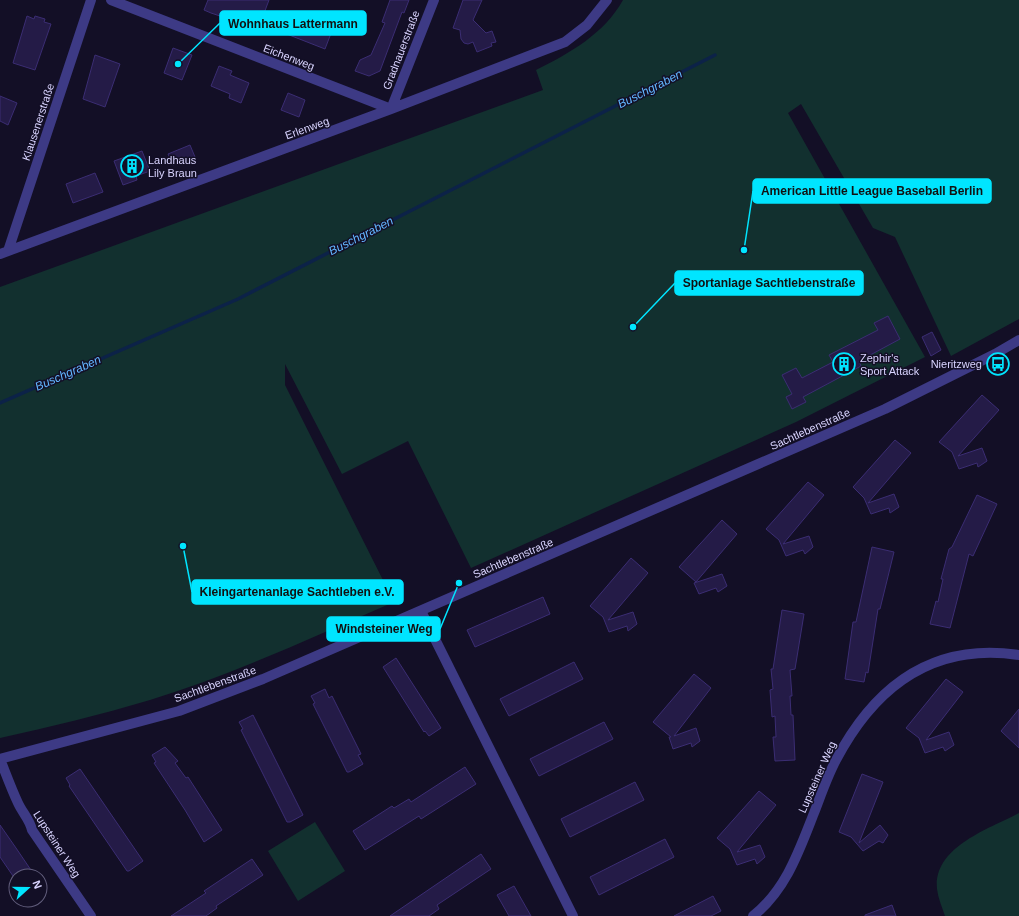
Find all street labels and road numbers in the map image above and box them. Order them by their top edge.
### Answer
street label: Gradnauerstraße [380,9,422,91]
street label: Eichenweg [262,42,316,72]
street label: Klausenerstraße [20,82,56,162]
street label: Erlenweg [283,115,331,141]
street label: Sachtlebenstraße [768,406,852,452]
street label: Sachtlebenstraße [471,536,555,580]
street label: Sachtlebenstraße [172,664,258,704]
street label: Lupsteiner Weg [796,739,838,815]
street label: Lupsteiner Weg [31,809,83,879]

